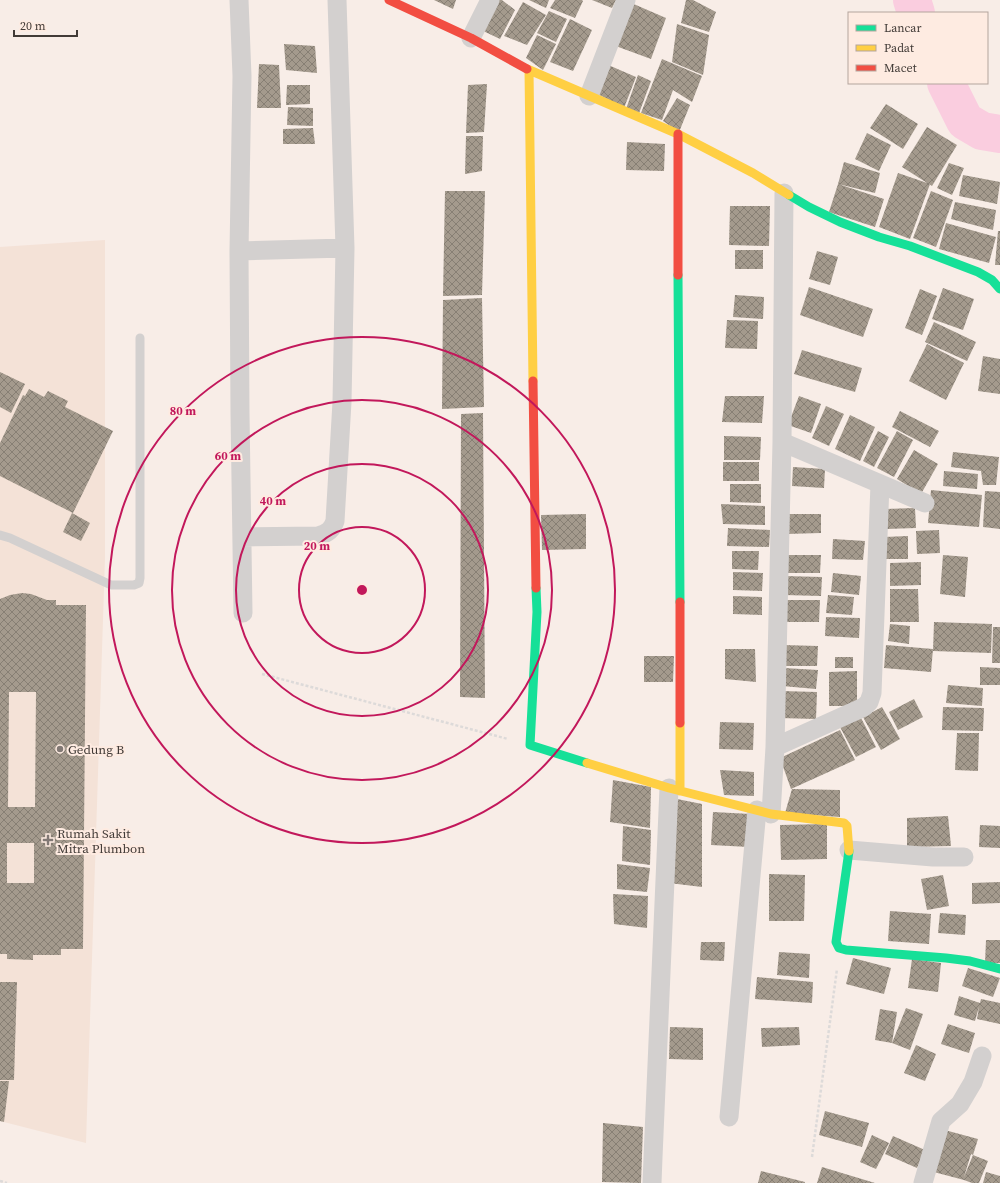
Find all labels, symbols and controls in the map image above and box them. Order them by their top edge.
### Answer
scale bar [14,12,77,38]
legend [848,12,988,84]
text: 20 m [20,18,46,34]
text: Lancar [884,20,921,36]
text: Padat [884,40,914,56]
text: Macet [884,60,917,76]
text: 80 m [170,403,196,419]
text: 60 m [215,448,241,464]
text: 40 m [260,493,286,509]
text: 20 m [304,538,330,554]
centre of rings [355,583,369,597]
place label: Gedung B [68,741,124,758]
marker: Gedung B [55,744,65,754]
place label: Rumah Sakit Mitra Plumbon [57,825,145,857]
marker: Rumah Sakit Mitra Plumbon [42,834,54,846]

